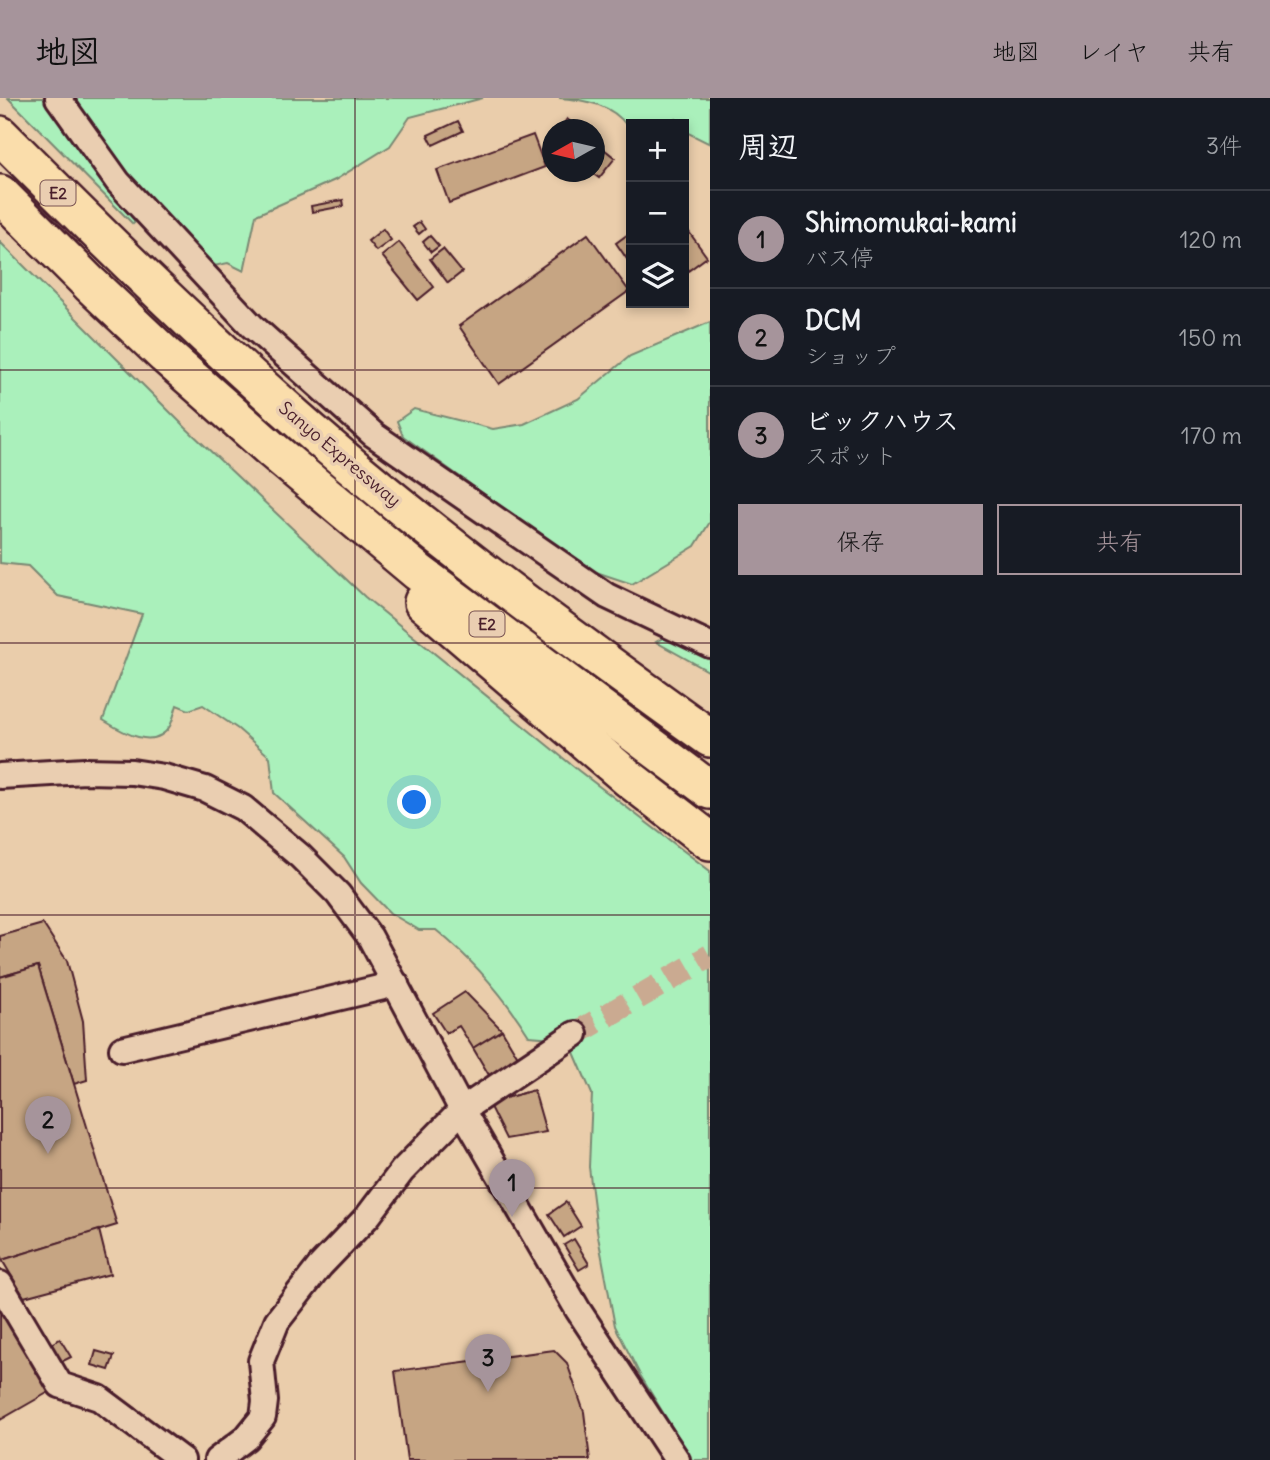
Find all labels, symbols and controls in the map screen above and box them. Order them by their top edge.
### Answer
text: 地図 [35,30,101,72]
text: 地図 [992,36,1040,66]
text: レイヤ [1078,36,1149,66]
text: 共有 [1187,36,1235,66]
north arrow [542,119,605,182]
map controls [626,119,689,308]
button: + [626,119,689,182]
text: 周辺 [738,127,798,165]
text: 3件 [1206,131,1242,160]
road number: E2 [41,180,76,206]
button: − [626,182,689,245]
text: Shimomukai-kami [805,206,1017,239]
text: 1 [756,225,766,254]
text: 120 m [1179,225,1242,254]
text: バス停 [805,243,874,272]
button: layers [626,245,689,308]
text: DCM [805,304,862,337]
text: 2 [755,323,767,352]
text: 150 m [1179,323,1242,352]
text: ショップ [805,341,896,370]
street label: Sanyo Expressway [274,396,406,512]
text: ビックハウス [805,404,959,437]
text: 3 [754,421,768,450]
text: 170 m [1181,421,1242,450]
text: スポット [805,441,897,470]
button: 保存 [738,504,983,575]
button: 共有 [997,504,1242,575]
road number: E2 [470,611,504,636]
your location [397,785,431,819]
pin: 2 [25,1096,71,1154]
pin: 1 [489,1159,535,1217]
pin: 3 [465,1334,511,1392]

